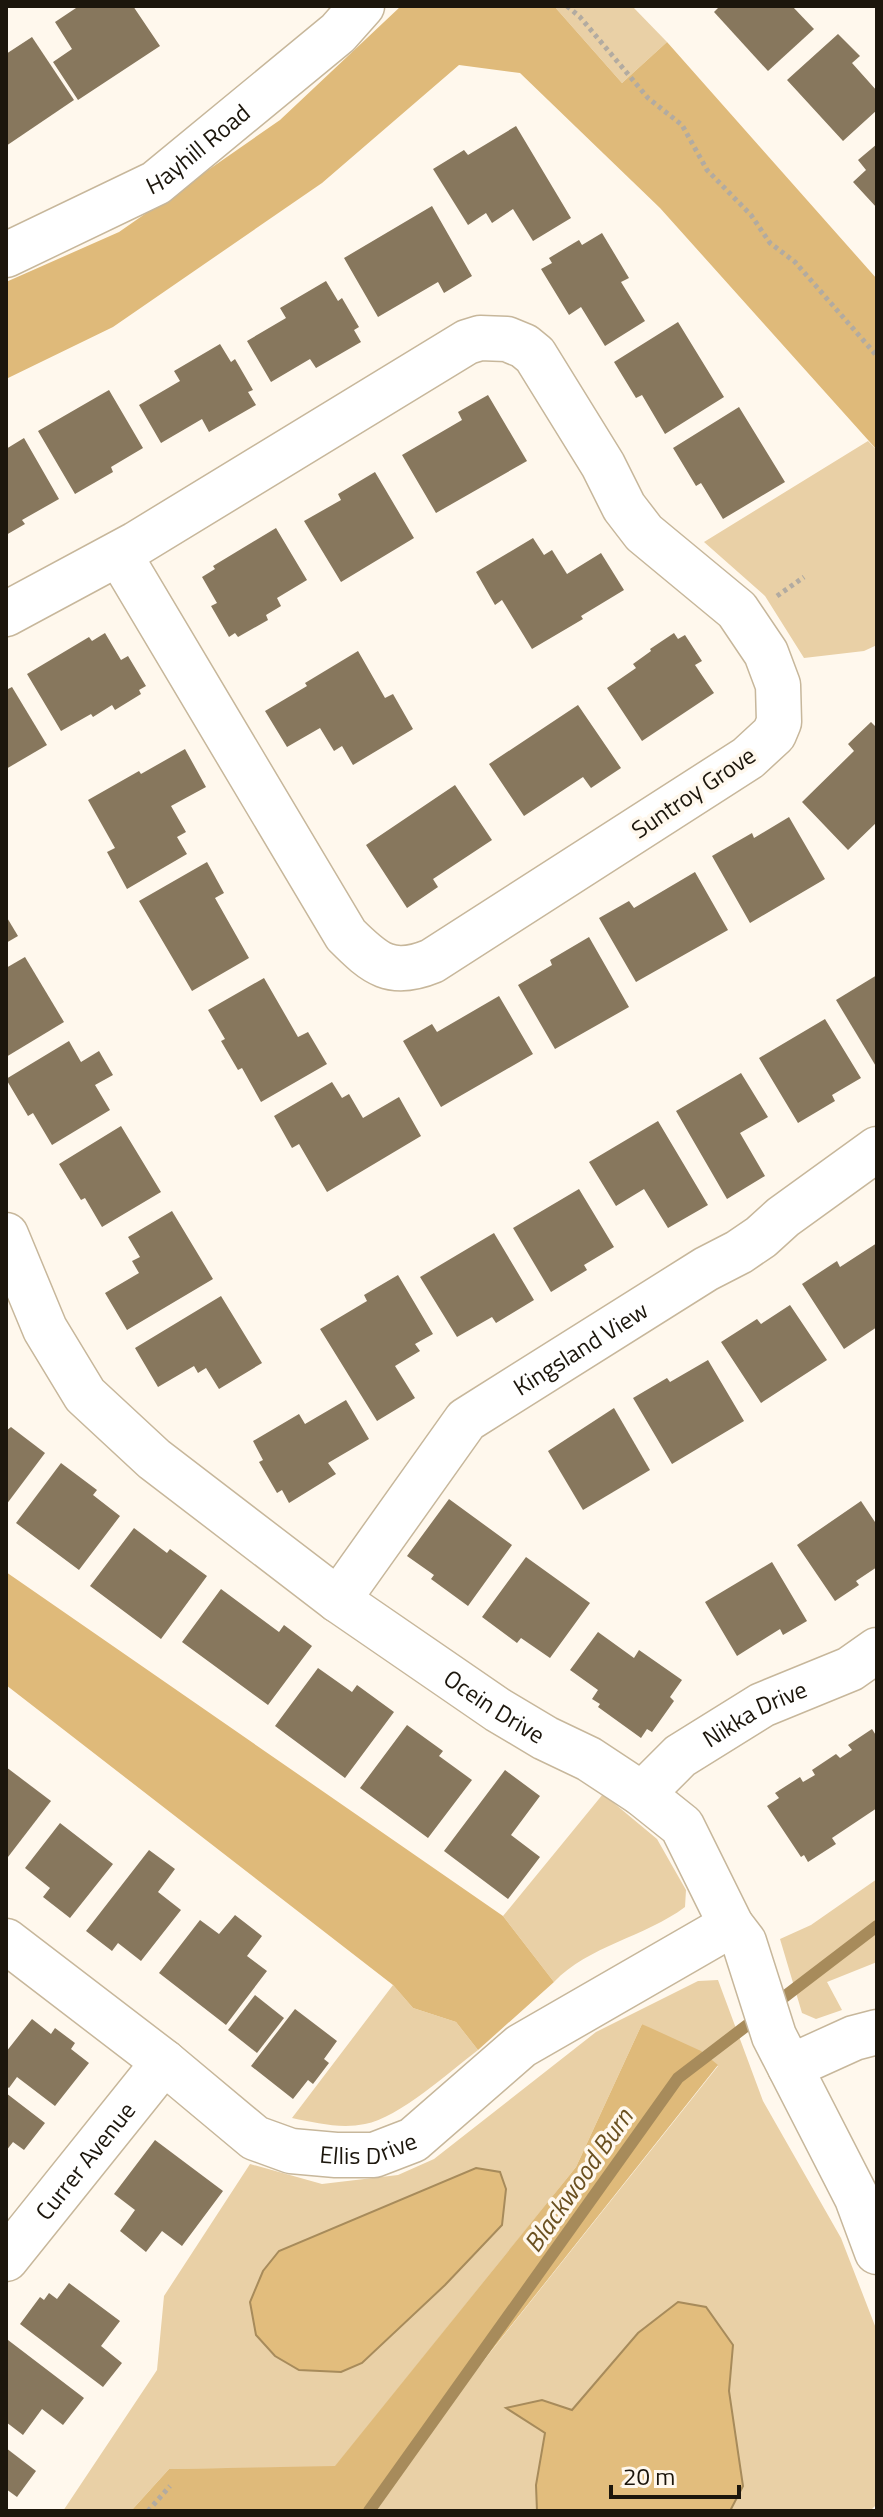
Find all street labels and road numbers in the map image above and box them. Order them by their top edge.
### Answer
street label: Hayhill Road [140,95,258,203]
street label: Suntroy Grove [624,737,762,847]
street label: Kingsland View [506,1292,655,1404]
street label: Ocein Drive [437,1660,552,1752]
street label: Nikka Drive [695,1671,812,1756]
street label: Currer Avenue [26,2094,144,2228]
street label: Ellis Drive [318,2122,422,2173]

